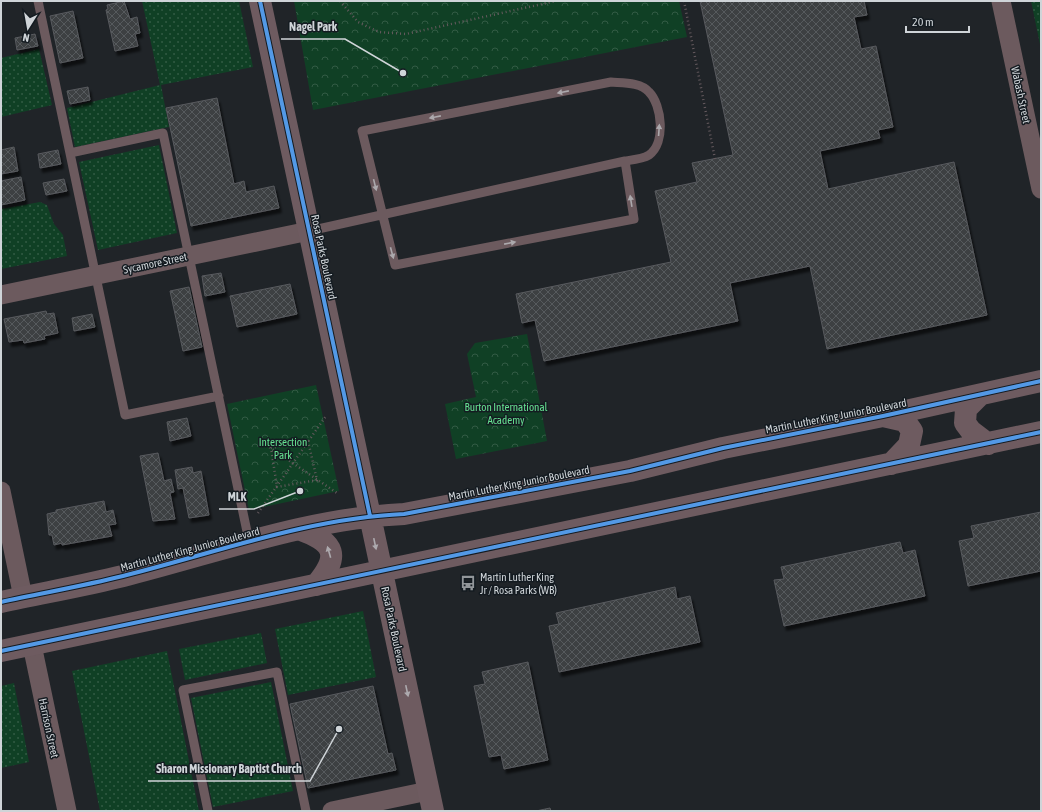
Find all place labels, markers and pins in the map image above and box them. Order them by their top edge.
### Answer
callout: Nagel Park [281,15,345,39]
callout: MLK [219,485,254,509]
place label: Martin Luther King Jr / Rosa Parks (WB) [480,571,557,596]
bus stop icon: Martin Luther King Jr / Rosa Parks (WB) [459,574,477,592]
callout: Sharon Missionary Baptist Church [148,757,310,781]

